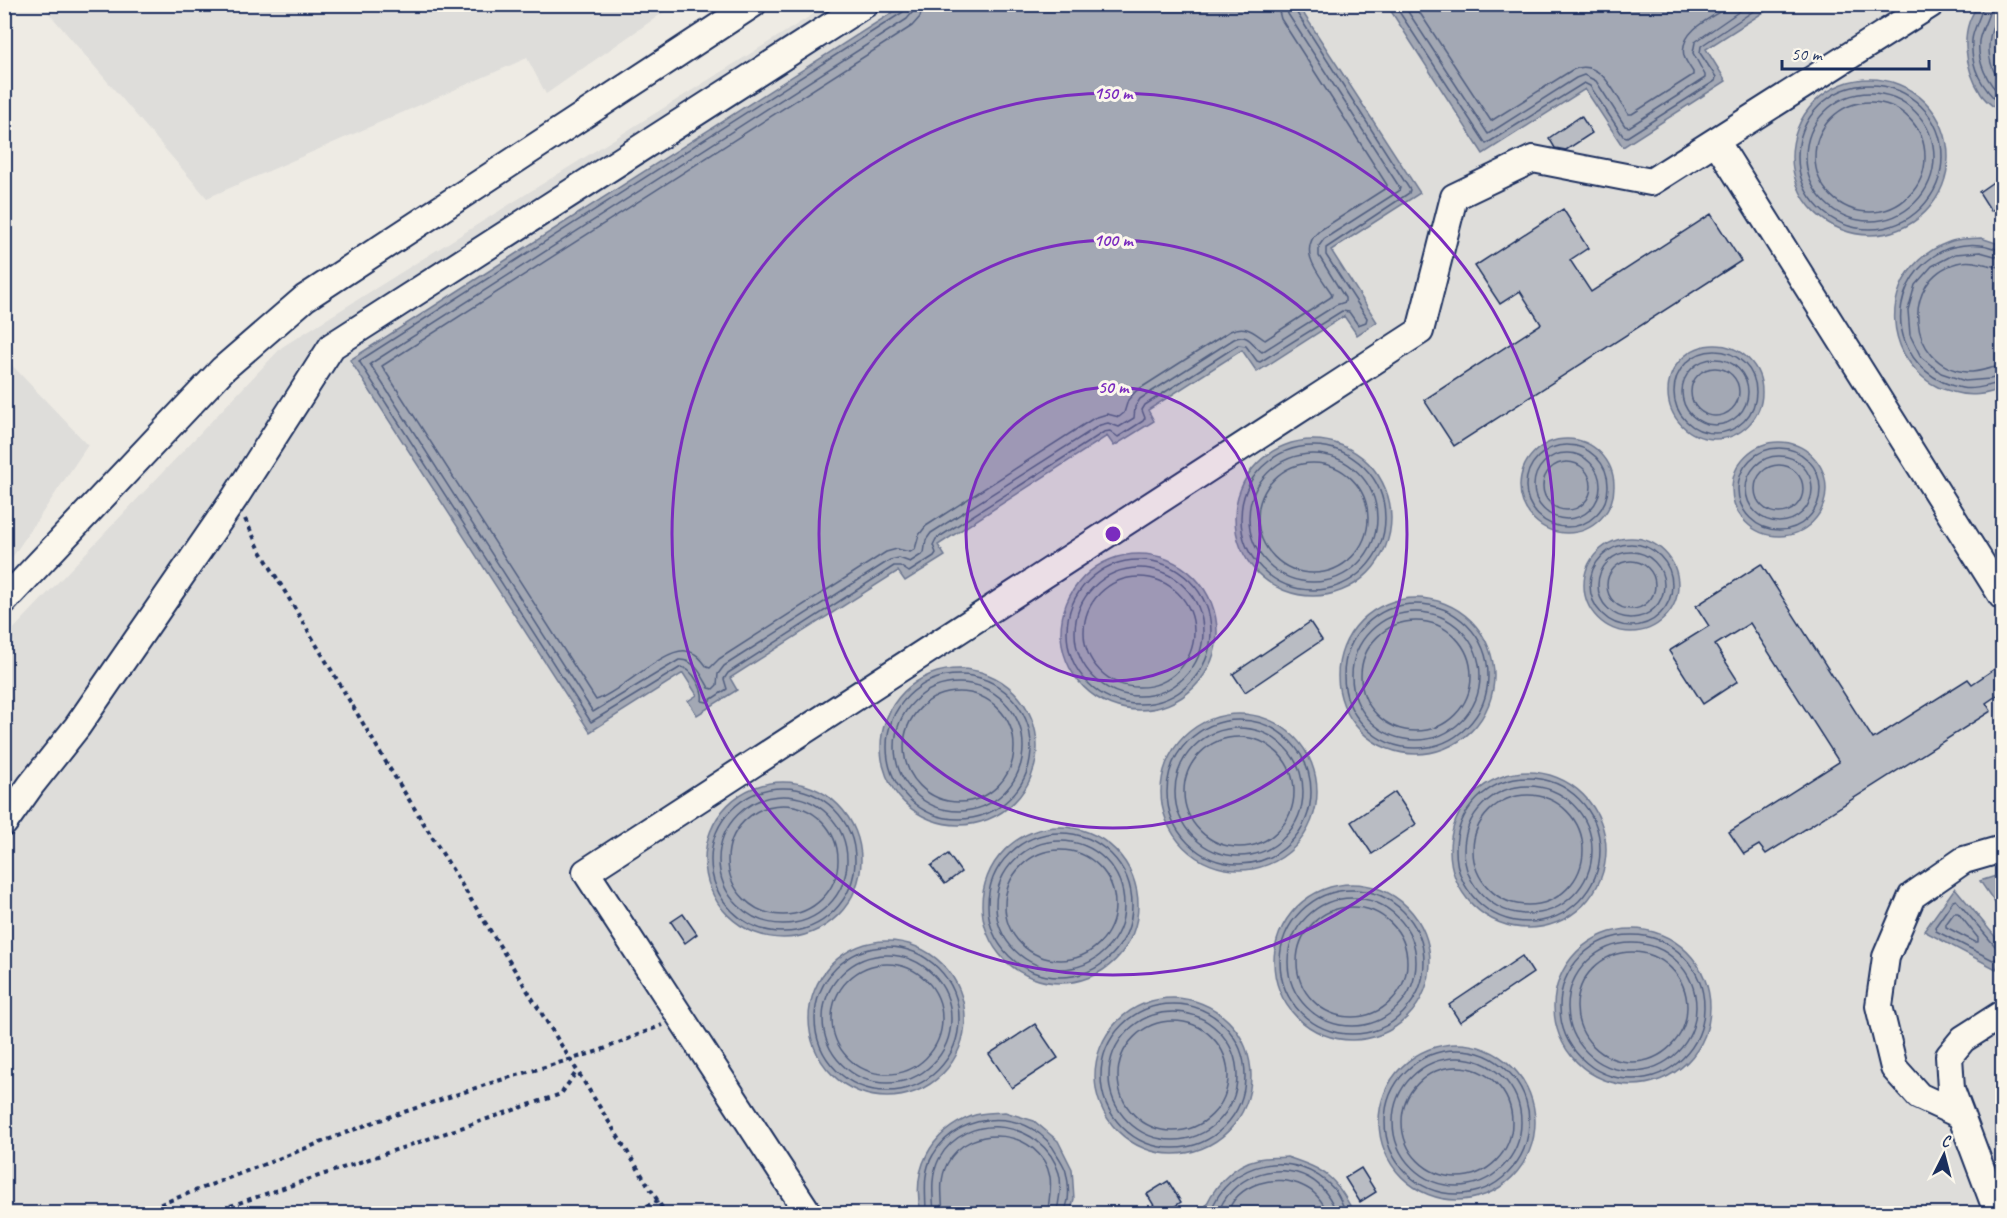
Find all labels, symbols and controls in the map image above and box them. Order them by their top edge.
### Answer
scale bar [1782,33,1929,71]
text: 50 m [1791,43,1824,65]
text: 150 m [1094,82,1134,104]
text: 100 m [1094,229,1134,251]
text: 50 m [1098,376,1130,398]
centre of rings [1103,524,1123,544]
north arrow [1914,1125,1974,1185]
text: С [1941,1131,1953,1152]

